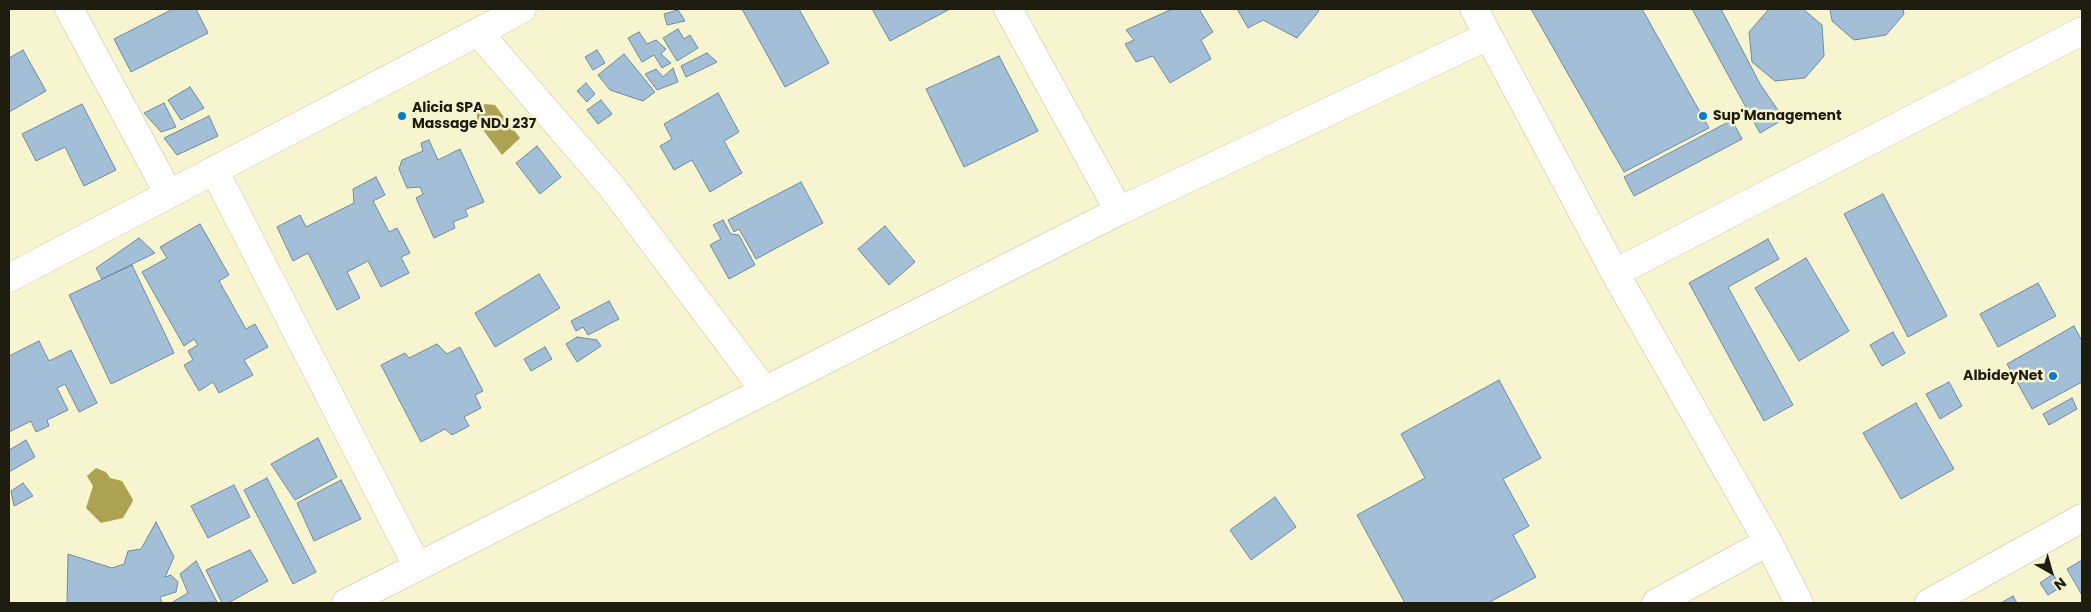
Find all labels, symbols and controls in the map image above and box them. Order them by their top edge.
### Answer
place label: Alicia SPA Massage NDJ 237 [412,100,536,132]
place label: Sup'Management [1713,108,1842,124]
marker: Alicia SPA Massage NDJ 237 [396,110,408,122]
marker: Sup'Management [1697,110,1709,122]
place label: AlbideyNet [1963,368,2043,384]
marker: AlbideyNet [2047,370,2059,382]
north arrow [2026,547,2076,597]
text: N [2050,573,2071,595]

